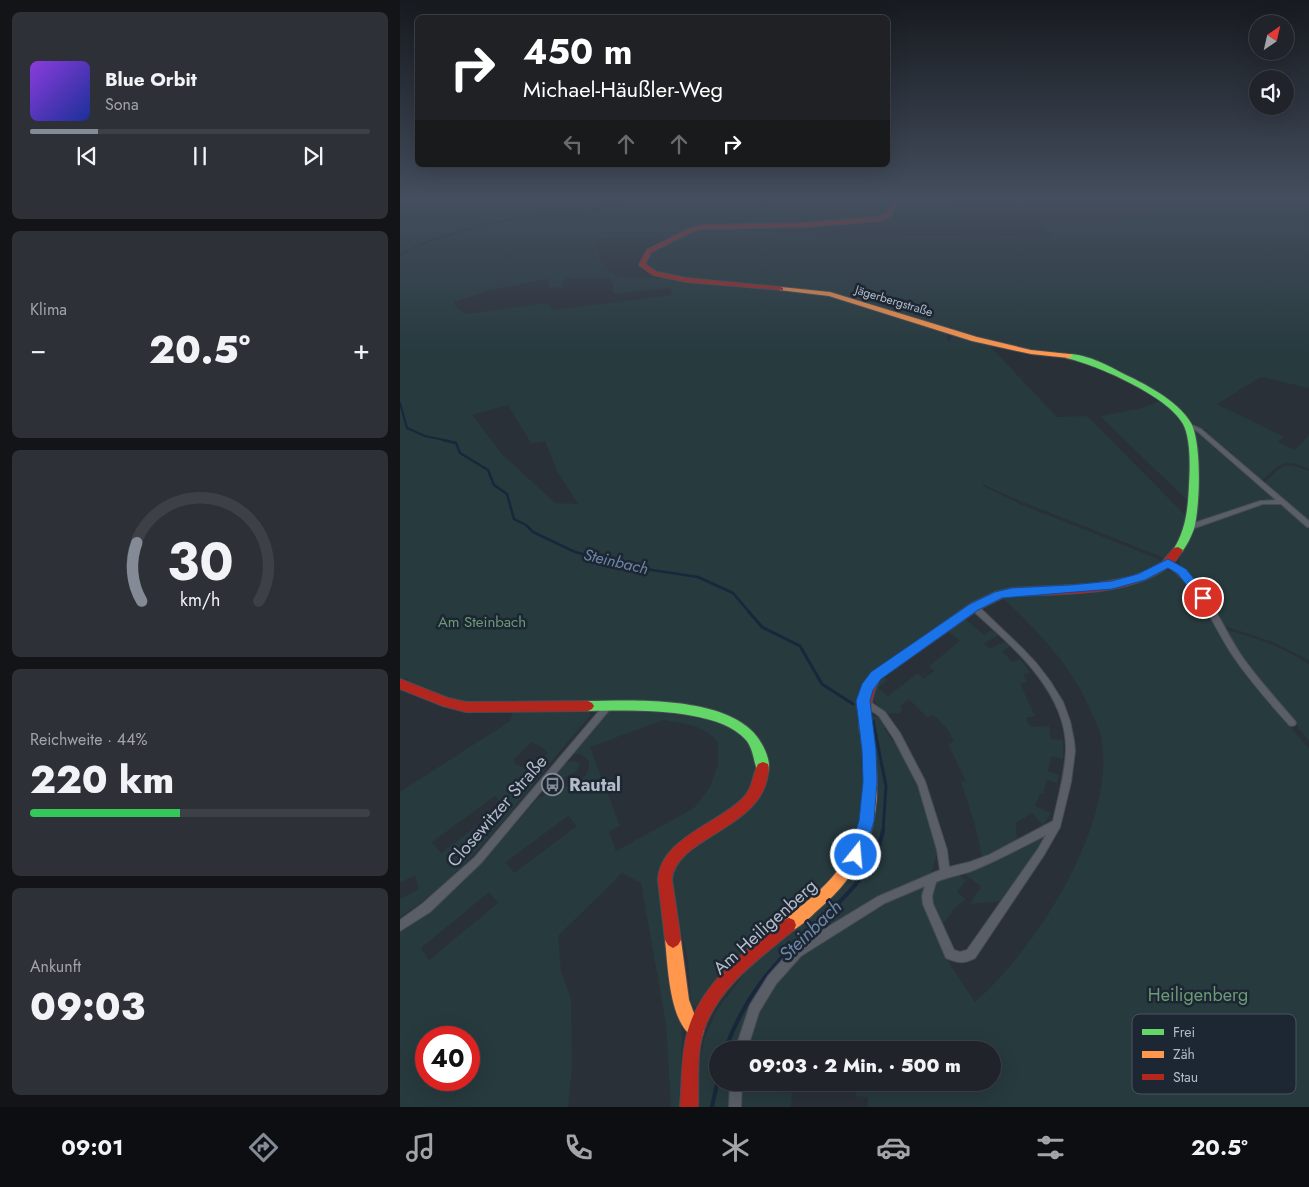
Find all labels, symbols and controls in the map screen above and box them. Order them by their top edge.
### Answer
north arrow [1249,15,1294,60]
map controls [1249,15,1294,115]
text: 450 m [523,27,632,77]
icon: right [440,35,505,100]
text: Blue Orbit [105,66,197,93]
button: sound [1249,70,1294,115]
text: Michael-Häußler-Weg [523,73,723,105]
text: Sona [105,93,139,116]
icon: left [559,130,587,158]
icon: ahead [612,130,640,158]
icon: ahead [665,130,693,158]
icon: right [718,130,746,158]
icon: previous [73,142,101,170]
icon: pause [186,142,214,170]
icon: next [299,142,327,170]
street label: Jägerbergstraße [851,280,935,321]
text: Klima [30,298,67,321]
text: 20.5° [149,322,250,377]
text: − [30,329,47,370]
text: + [353,329,370,370]
text: 30 [167,524,233,600]
water label: Steinbach [581,543,650,580]
pin [1182,577,1224,619]
icon: arrive [1189,584,1217,612]
text: km/h [180,587,220,613]
park label: Am Steinbach [438,611,526,633]
text: Reichweite · 44% [30,728,148,751]
street label: Closewitzer Straße [441,749,553,873]
text: 220 km [30,752,174,807]
place label: Rautal [569,772,621,798]
bus stop icon: Rautal [541,773,565,797]
position arrow [829,828,881,880]
street label: Am Heiligenberg [707,873,823,981]
water label: Steinbach [773,894,848,967]
text: Ankunft [30,955,81,978]
text: 09:03 [30,979,145,1034]
park label: Heiligenberg [1148,982,1248,1008]
legend [1132,1014,1296,1094]
text: Frei [1173,1022,1195,1042]
speed limit sign: 40 [415,1026,480,1091]
text: Zäh [1173,1044,1195,1064]
text: 09:03 · 2 Min. · 500 m [749,1052,961,1079]
text: Stau [1173,1067,1198,1087]
icon: directions [246,1130,281,1165]
icon: music [403,1130,438,1165]
icon: phone [561,1130,596,1165]
icon: climate [718,1130,753,1165]
icon: car [876,1130,911,1165]
icon: filters [1033,1130,1068,1165]
text: 09:01 [61,1131,123,1163]
text: 20.5° [1191,1131,1248,1163]

